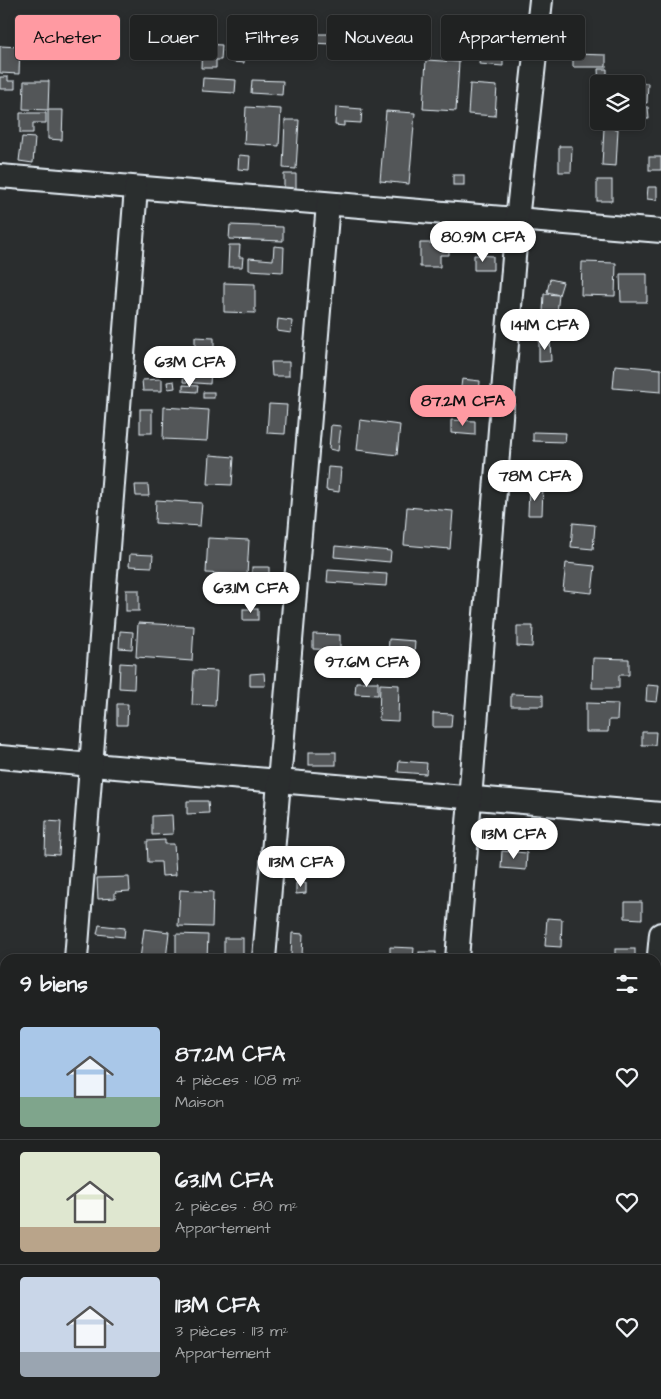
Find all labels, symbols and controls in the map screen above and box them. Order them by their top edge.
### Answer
chip: Acheter [15,15,120,60]
chip: Louer [130,15,217,60]
chip: Filtres [227,15,317,60]
chip: Nouveau [327,15,431,60]
chip: Appartement [441,15,585,60]
map controls [590,75,645,130]
button: layers [590,75,645,130]
pin: 80.9M CFA [426,220,540,263]
text: 80.9M CFA [441,226,525,248]
pin: 141M CFA [493,308,597,351]
text: 141M CFA [511,314,579,336]
pin: 63M CFA [144,346,236,388]
text: 63M CFA [155,351,225,373]
pin: 87.2M CFA [406,384,520,427]
text: 87.2M CFA [421,390,505,412]
pin: 78M CFA [489,460,581,502]
text: 78M CFA [499,465,571,487]
pin: 63.1M CFA [194,572,308,614]
text: 63.1M CFA [214,577,288,599]
pin: 97.6M CFA [310,646,424,688]
text: 97.6M CFA [325,651,409,673]
pin: 113M CFA [462,818,566,860]
text: 113M CFA [482,823,546,845]
pin: 113M CFA [249,846,353,888]
text: 113M CFA [269,851,333,873]
text: 9 biens [20,970,88,999]
icon: filters [613,970,641,998]
text: 87.2M CFA [175,1040,285,1069]
icon: home [60,1047,120,1107]
icon: heart [613,1063,641,1091]
text: 4 pièces · 108 m² [175,1069,302,1091]
text: Maison [175,1091,224,1113]
text: 63.1M CFA [175,1166,273,1195]
icon: home [60,1172,120,1232]
icon: heart [613,1188,641,1216]
text: 2 pièces · 80 m² [175,1195,298,1217]
text: Appartement [175,1217,271,1239]
text: 113M CFA [175,1291,260,1320]
icon: home [60,1297,120,1357]
icon: heart [613,1313,641,1341]
text: 3 pièces · 113 m² [175,1320,289,1342]
text: Appartement [175,1342,271,1364]

